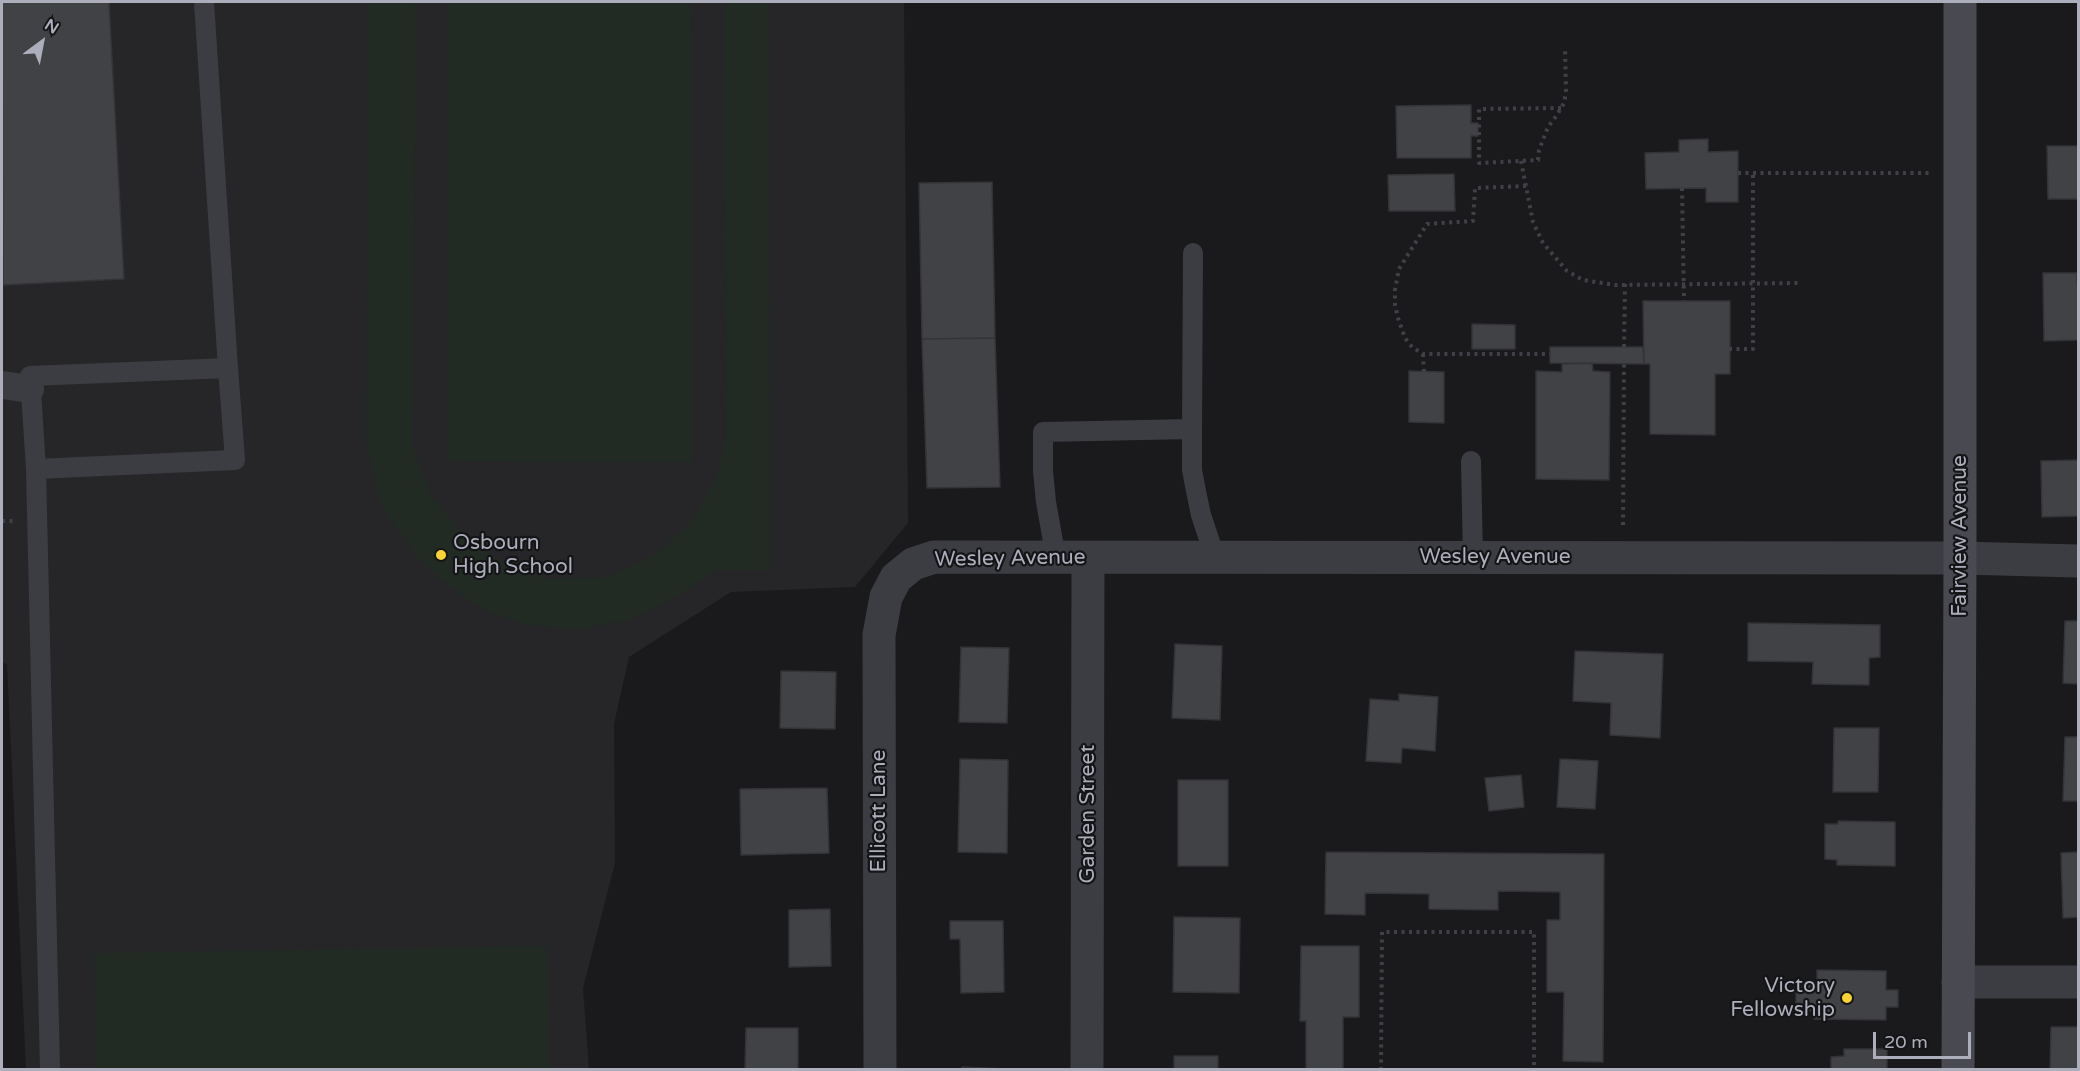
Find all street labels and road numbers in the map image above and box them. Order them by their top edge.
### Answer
street label: Fairview Avenue [1947,455,1973,617]
street label: Wesley Avenue [1419,544,1571,570]
street label: Wesley Avenue [934,545,1086,573]
street label: Garden Street [1075,745,1101,883]
street label: Ellicott Lane [866,750,892,872]

